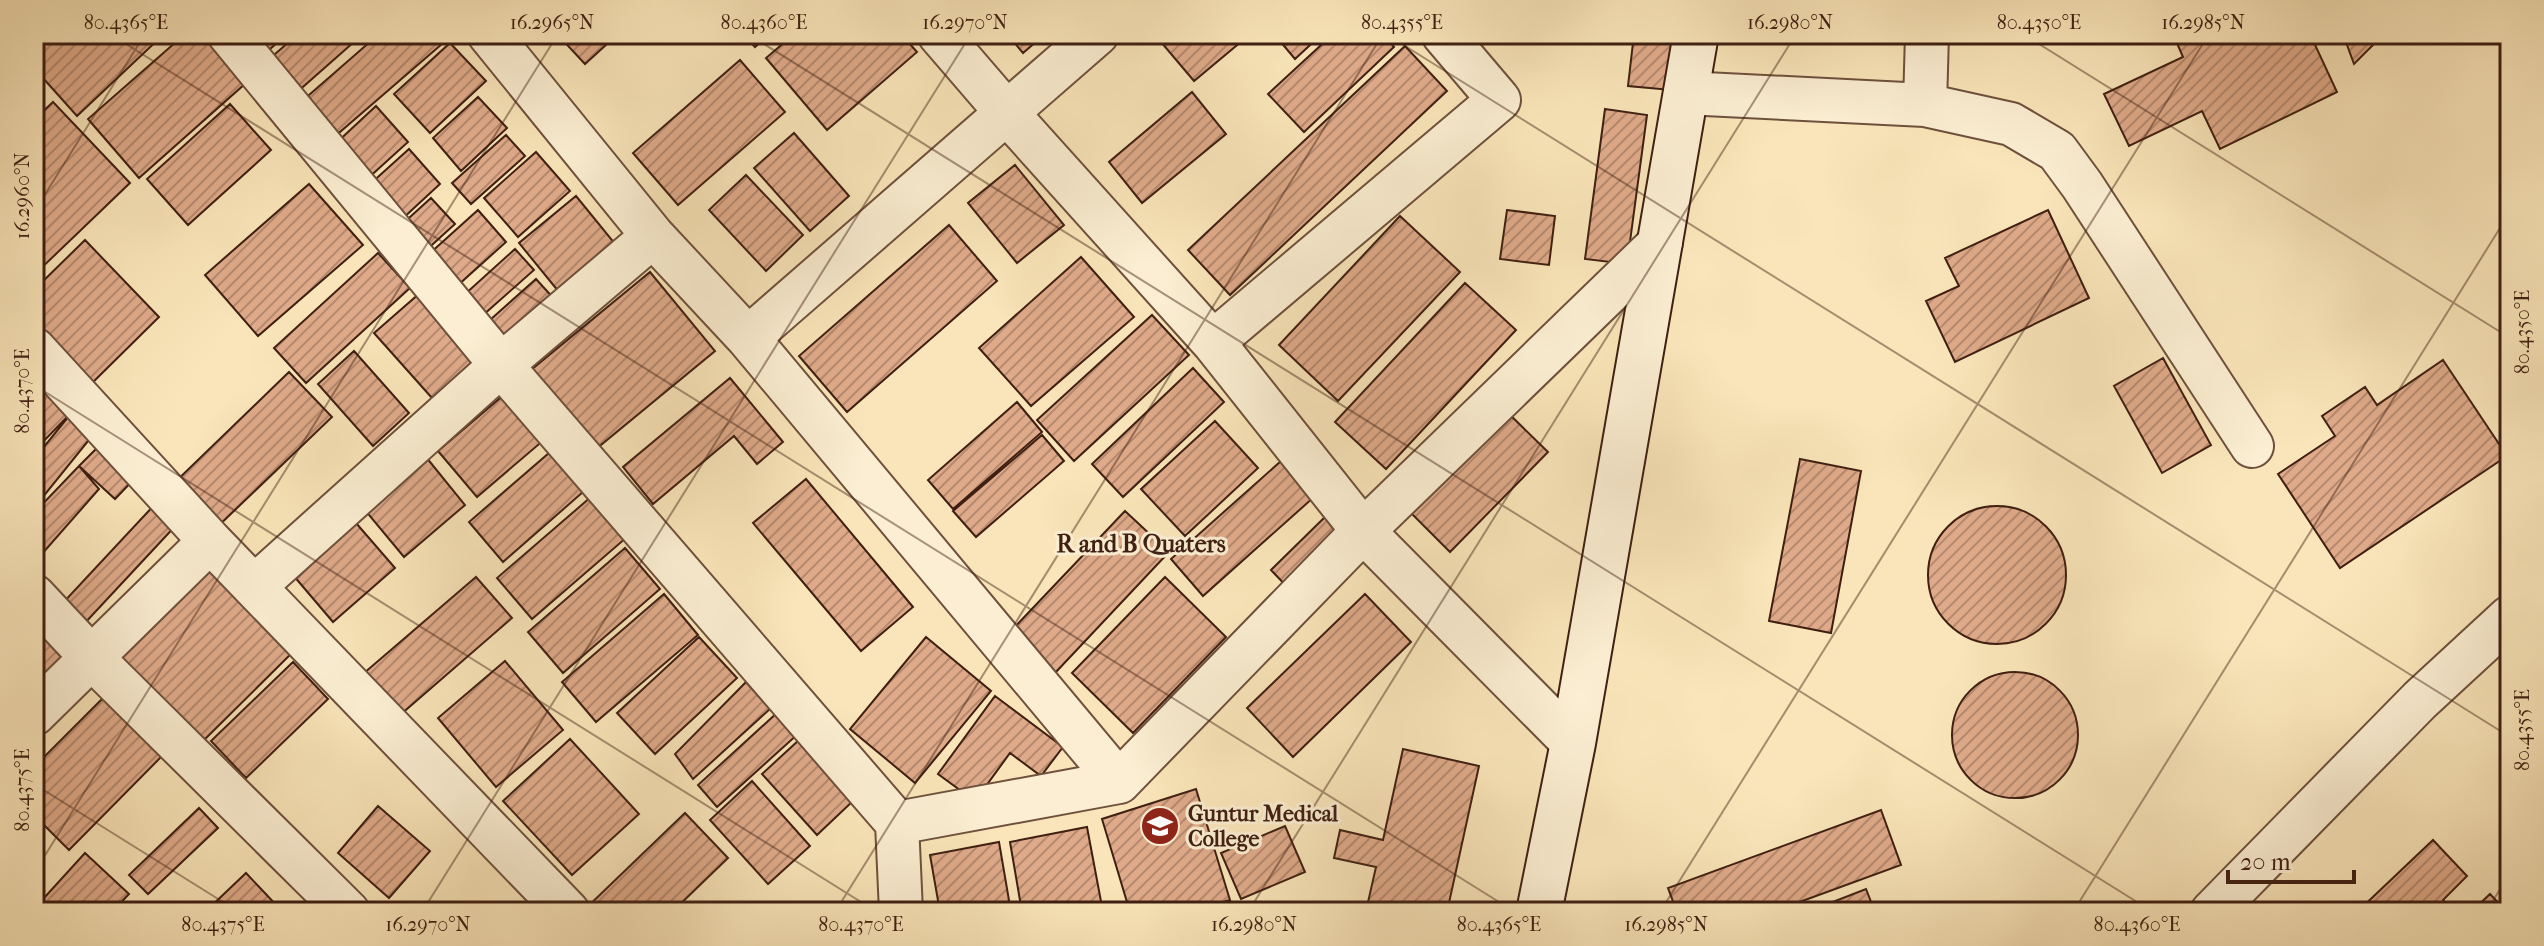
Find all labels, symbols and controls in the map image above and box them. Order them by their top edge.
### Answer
text: 80.4365°E [84,11,168,34]
text: 16.2965°N [510,11,594,34]
text: 80.4360°E [721,11,807,34]
text: 16.2970°N [922,11,1008,34]
text: 80.4355°E [1361,11,1443,34]
text: 16.2980°N [1747,11,1833,34]
text: 80.4350°E [1997,11,2081,34]
text: 16.2985°N [2161,11,2245,34]
text: 16.2960°N [11,153,34,239]
text: 80.4350°E [2511,290,2534,374]
text: 80.4370°E [11,348,34,434]
district label: R and B Quaters [1056,530,1226,558]
text: 80.4355°E [2511,689,2534,771]
text: 80.4375°E [11,748,34,832]
place label: Guntur Medical College [1188,801,1339,852]
school or university icon: Guntur Medical College [1139,805,1181,847]
scale bar [2228,834,2354,884]
text: 20 m [2240,848,2291,876]
text: 80.4375°E [181,913,265,936]
text: 16.2970°N [385,913,471,936]
text: 80.4370°E [818,913,904,936]
text: 16.2980°N [1211,913,1297,936]
text: 80.4365°E [1457,913,1541,936]
text: 16.2985°N [1624,913,1708,936]
text: 80.4360°E [2094,913,2180,936]

